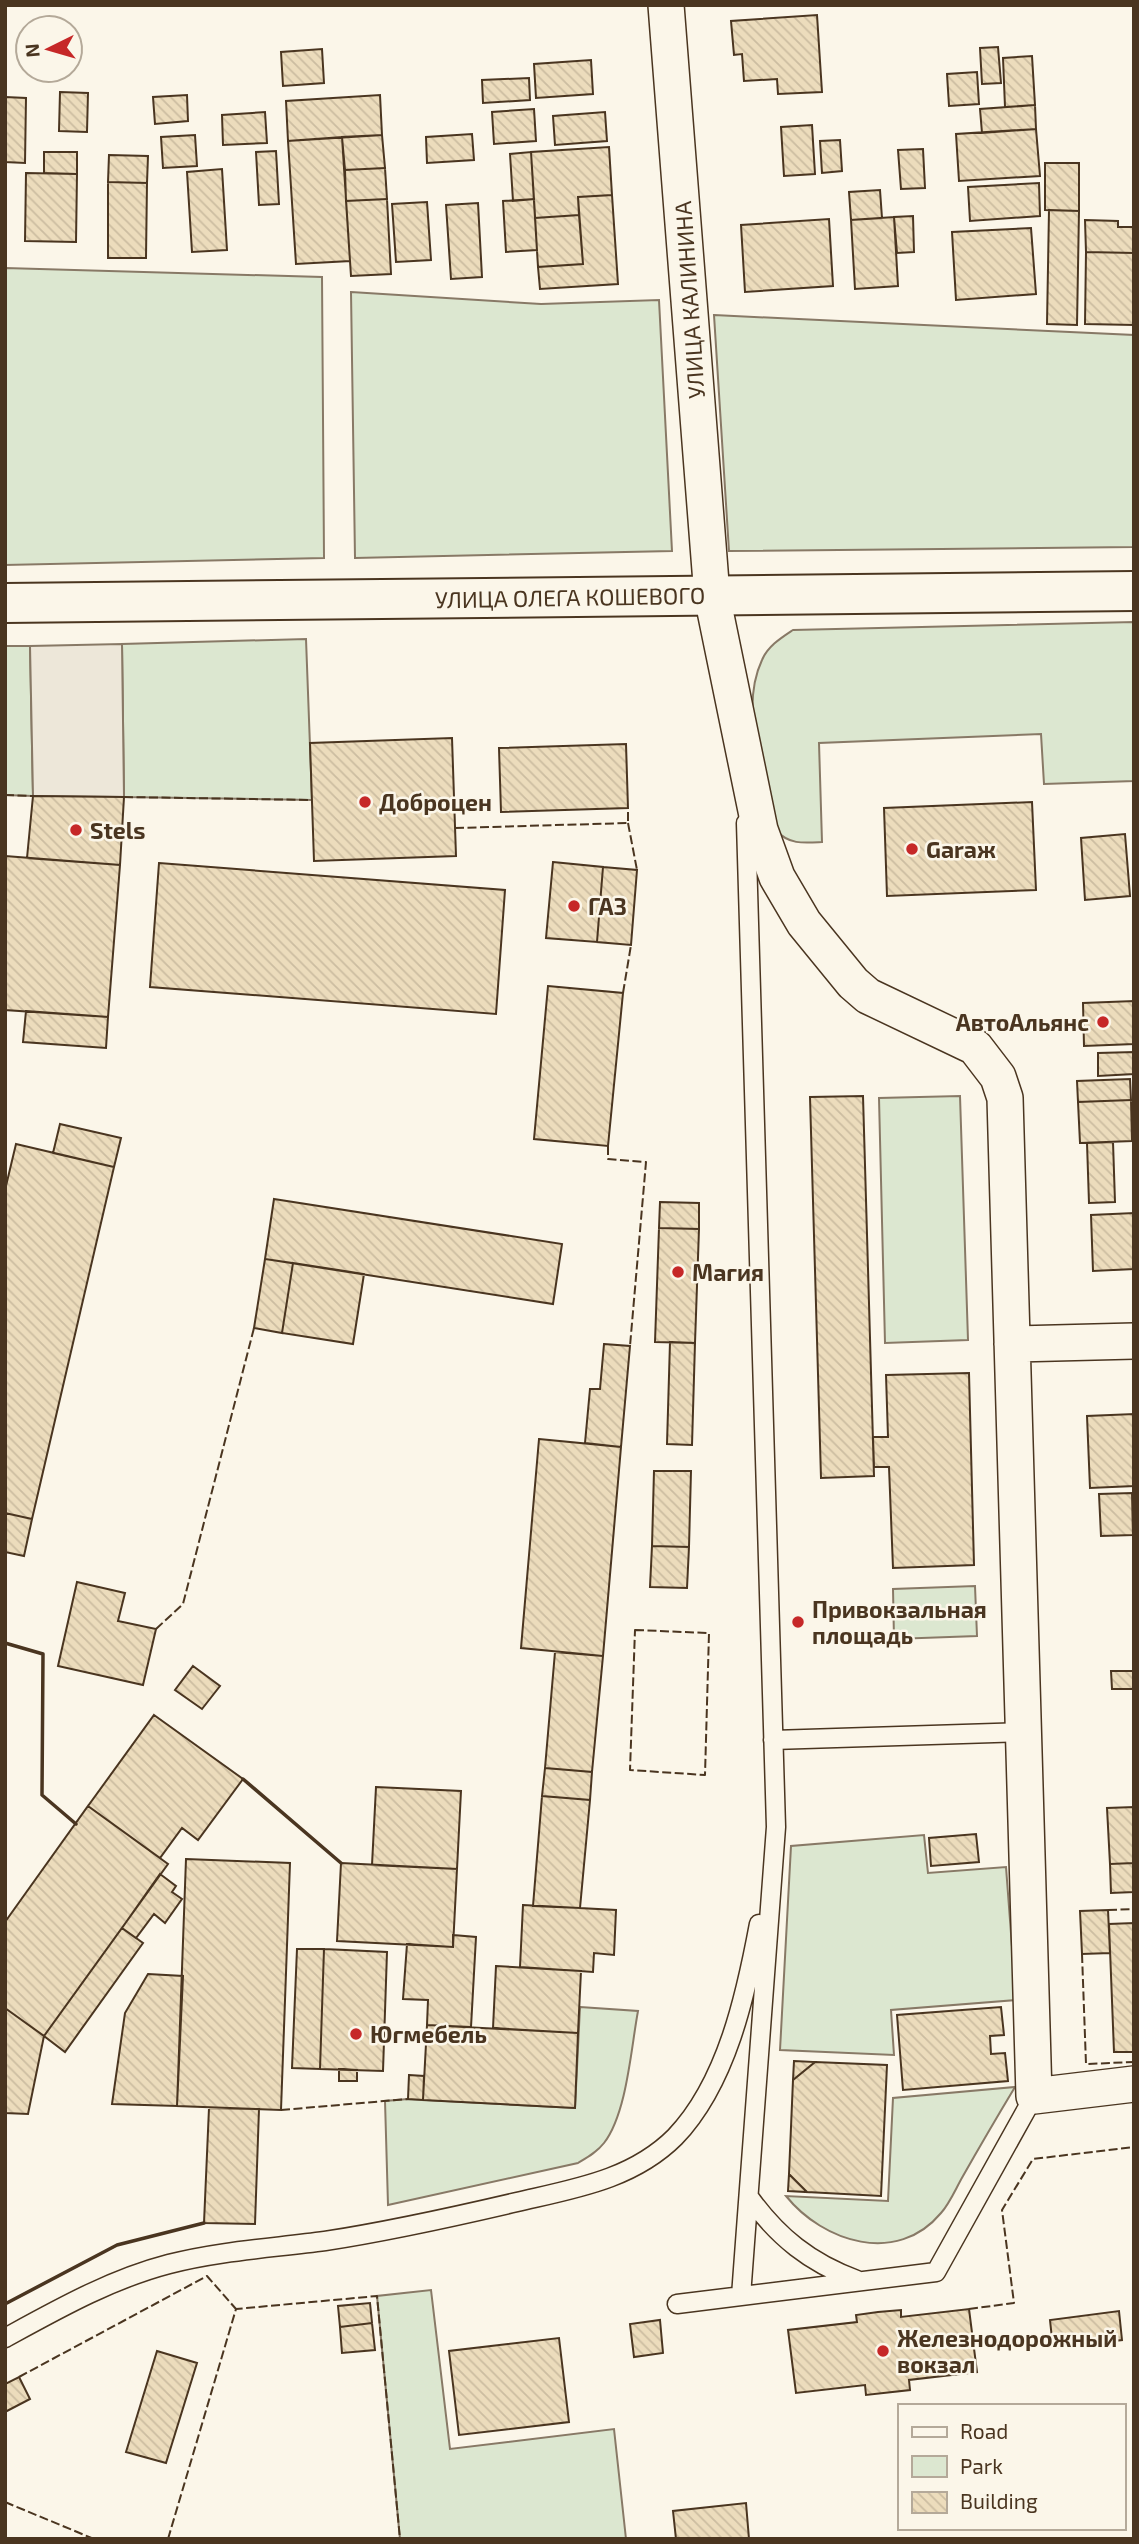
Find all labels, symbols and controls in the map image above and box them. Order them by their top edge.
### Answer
north arrow [14,14,84,84]
text: N [20,43,44,58]
street label: УЛИЦА КАЛИНИНА [668,200,710,400]
street label: УЛИЦА ОЛЕГА КОШЕВОГО [435,581,705,613]
place label: Доброцен [379,788,492,816]
marker: Доброцен [357,794,373,810]
place label: Stels [90,816,146,844]
marker: Stels [68,822,84,838]
place label: Garaж [926,835,996,863]
marker: Garaж [904,841,920,857]
place label: ГАЗ [588,892,627,920]
marker: ГАЗ [566,898,582,914]
place label: АвтоАльянс [956,1008,1089,1036]
marker: АвтоАльянс [1095,1014,1111,1030]
place label: Магия [692,1258,764,1286]
marker: Магия [670,1264,686,1280]
place label: Привокзальная площадь [812,1595,987,1649]
marker: Привокзальная площадь [790,1614,806,1630]
place label: Югмебель [370,2020,487,2048]
marker: Югмебель [348,2026,364,2042]
place label: Железнодорожный вокзал [897,2324,1117,2378]
marker: Железнодорожный вокзал [875,2343,891,2359]
legend [898,2404,1125,2530]
text: Road [960,2418,1008,2443]
text: Park [960,2453,1003,2478]
text: Building [960,2488,1038,2513]

